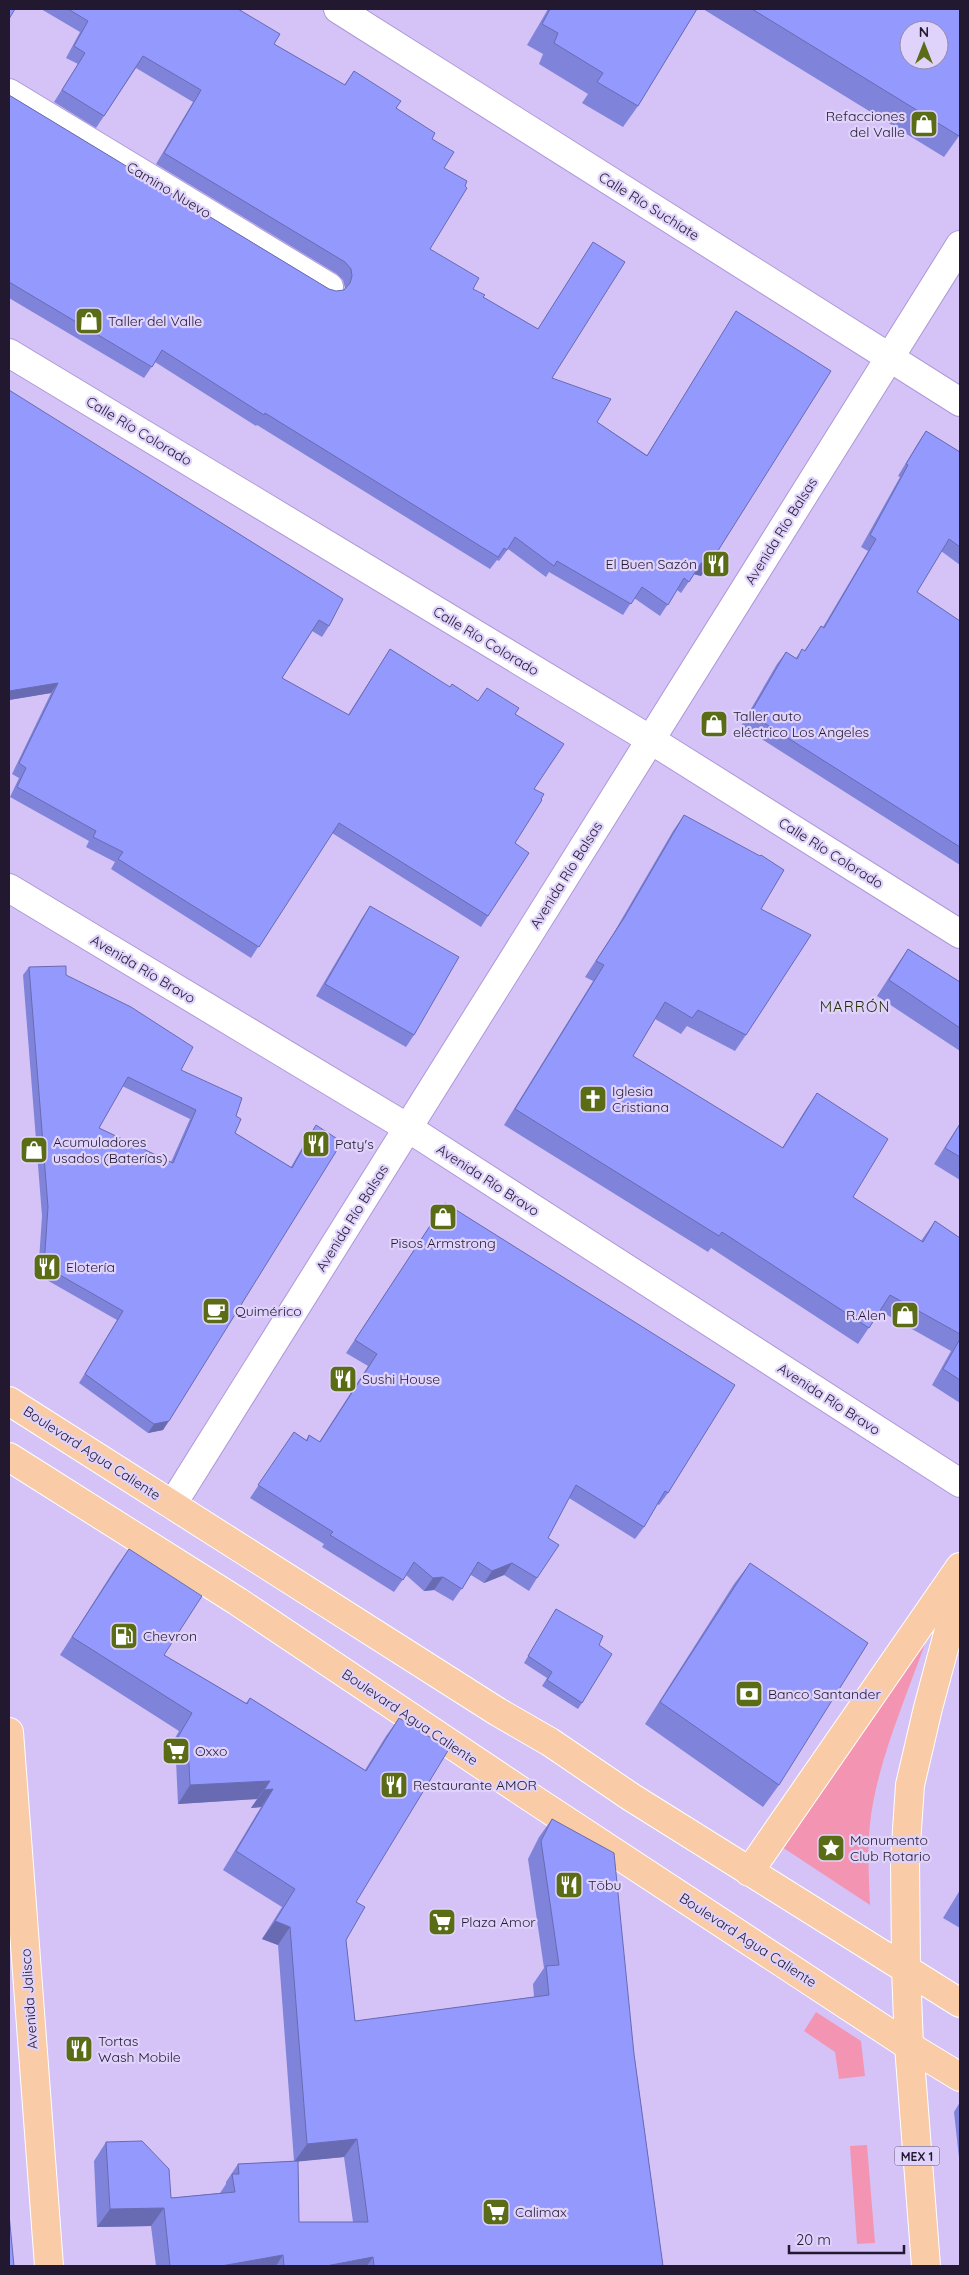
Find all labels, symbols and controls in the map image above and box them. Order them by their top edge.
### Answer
north arrow [899,20,949,70]
text: N [919,23,929,41]
place label: Refacciones del Valle [826,107,905,141]
shop icon: Refacciones del Valle [909,109,939,139]
street label: Camino Nuevo [123,158,215,222]
street label: Calle Río Suchiate [595,168,703,244]
shop icon: Taller del Valle [74,306,104,336]
place label: Taller del Valle [108,312,202,330]
street label: Calle Río Colorado [83,392,195,470]
street label: Avenida Río Balsas [741,474,821,588]
restaurant icon: El Buen Sazón [701,549,731,579]
place label: El Buen Sazón [605,555,697,573]
street label: Calle Río Colorado [430,602,542,680]
place label: Taller auto eléctrico Los Angeles [733,707,869,741]
shop icon: Taller auto eléctrico Los Angeles [699,709,729,739]
street label: Calle Río Colorado [775,814,887,892]
street label: Avenida Río Balsas [526,818,606,932]
street label: Avenida Río Bravo [87,931,199,1007]
district label: MARRÓN [820,997,890,1016]
place label: Iglesia Cristiana [612,1082,669,1116]
church icon: Iglesia Cristiana [578,1084,608,1114]
restaurant icon: Paty's [301,1129,331,1159]
place label: Acumuladores usados (Baterías) [53,1133,168,1167]
shop icon: Acumuladores usados (Baterías) [19,1135,49,1165]
place label: Paty's [335,1135,374,1153]
street label: Avenida Río Bravo [433,1140,543,1220]
street label: Avenida Río Balsas [312,1161,392,1275]
shop icon: Pisos Armstrong [428,1202,458,1232]
place label: Pisos Armstrong [390,1234,496,1252]
restaurant icon: Elotería [32,1252,62,1282]
place label: Elotería [66,1258,115,1276]
cafe icon: Quimérico [201,1296,231,1326]
shop icon: R.Alen [890,1300,920,1330]
place label: Quimérico [235,1302,302,1320]
place label: R.Alen [846,1306,886,1324]
street label: Avenida Río Bravo [774,1359,884,1439]
restaurant icon: Sushi House [328,1364,358,1394]
place label: Sushi House [362,1370,440,1388]
street label: Boulevard Agua Caliente [20,1402,164,1504]
fuel station icon: Chevron [109,1621,139,1651]
place label: Chevron [143,1627,197,1645]
street label: Boulevard Agua Caliente [339,1665,481,1769]
bank icon: Banco Santander [734,1679,764,1709]
place label: Banco Santander [768,1685,881,1703]
supermarket icon: Oxxo [161,1736,191,1766]
place label: Oxxo [195,1742,227,1760]
restaurant icon: Restaurante AMOR [379,1770,409,1800]
place label: Restaurante AMOR [413,1776,537,1794]
place label: Monumento Club Rotario [850,1831,930,1865]
place icon: Monumento Club Rotario [816,1833,846,1863]
restaurant icon: Tōbu [554,1870,584,1900]
place label: Tōbu [588,1876,621,1894]
street label: Boulevard Agua Caliente [676,1889,820,1991]
supermarket icon: Plaza Amor [427,1907,457,1937]
place label: Plaza Amor [461,1913,536,1931]
street label: Avenida Jalisco [17,1948,41,2050]
place label: Tortas Wash Mobile [98,2032,181,2066]
restaurant icon: Tortas Wash Mobile [64,2034,94,2064]
road number: MEX 1 [894,2146,940,2166]
supermarket icon: Calimax [481,2197,511,2227]
place label: Calimax [515,2203,567,2221]
scale bar [789,2222,904,2254]
text: 20 m [796,2230,831,2249]

